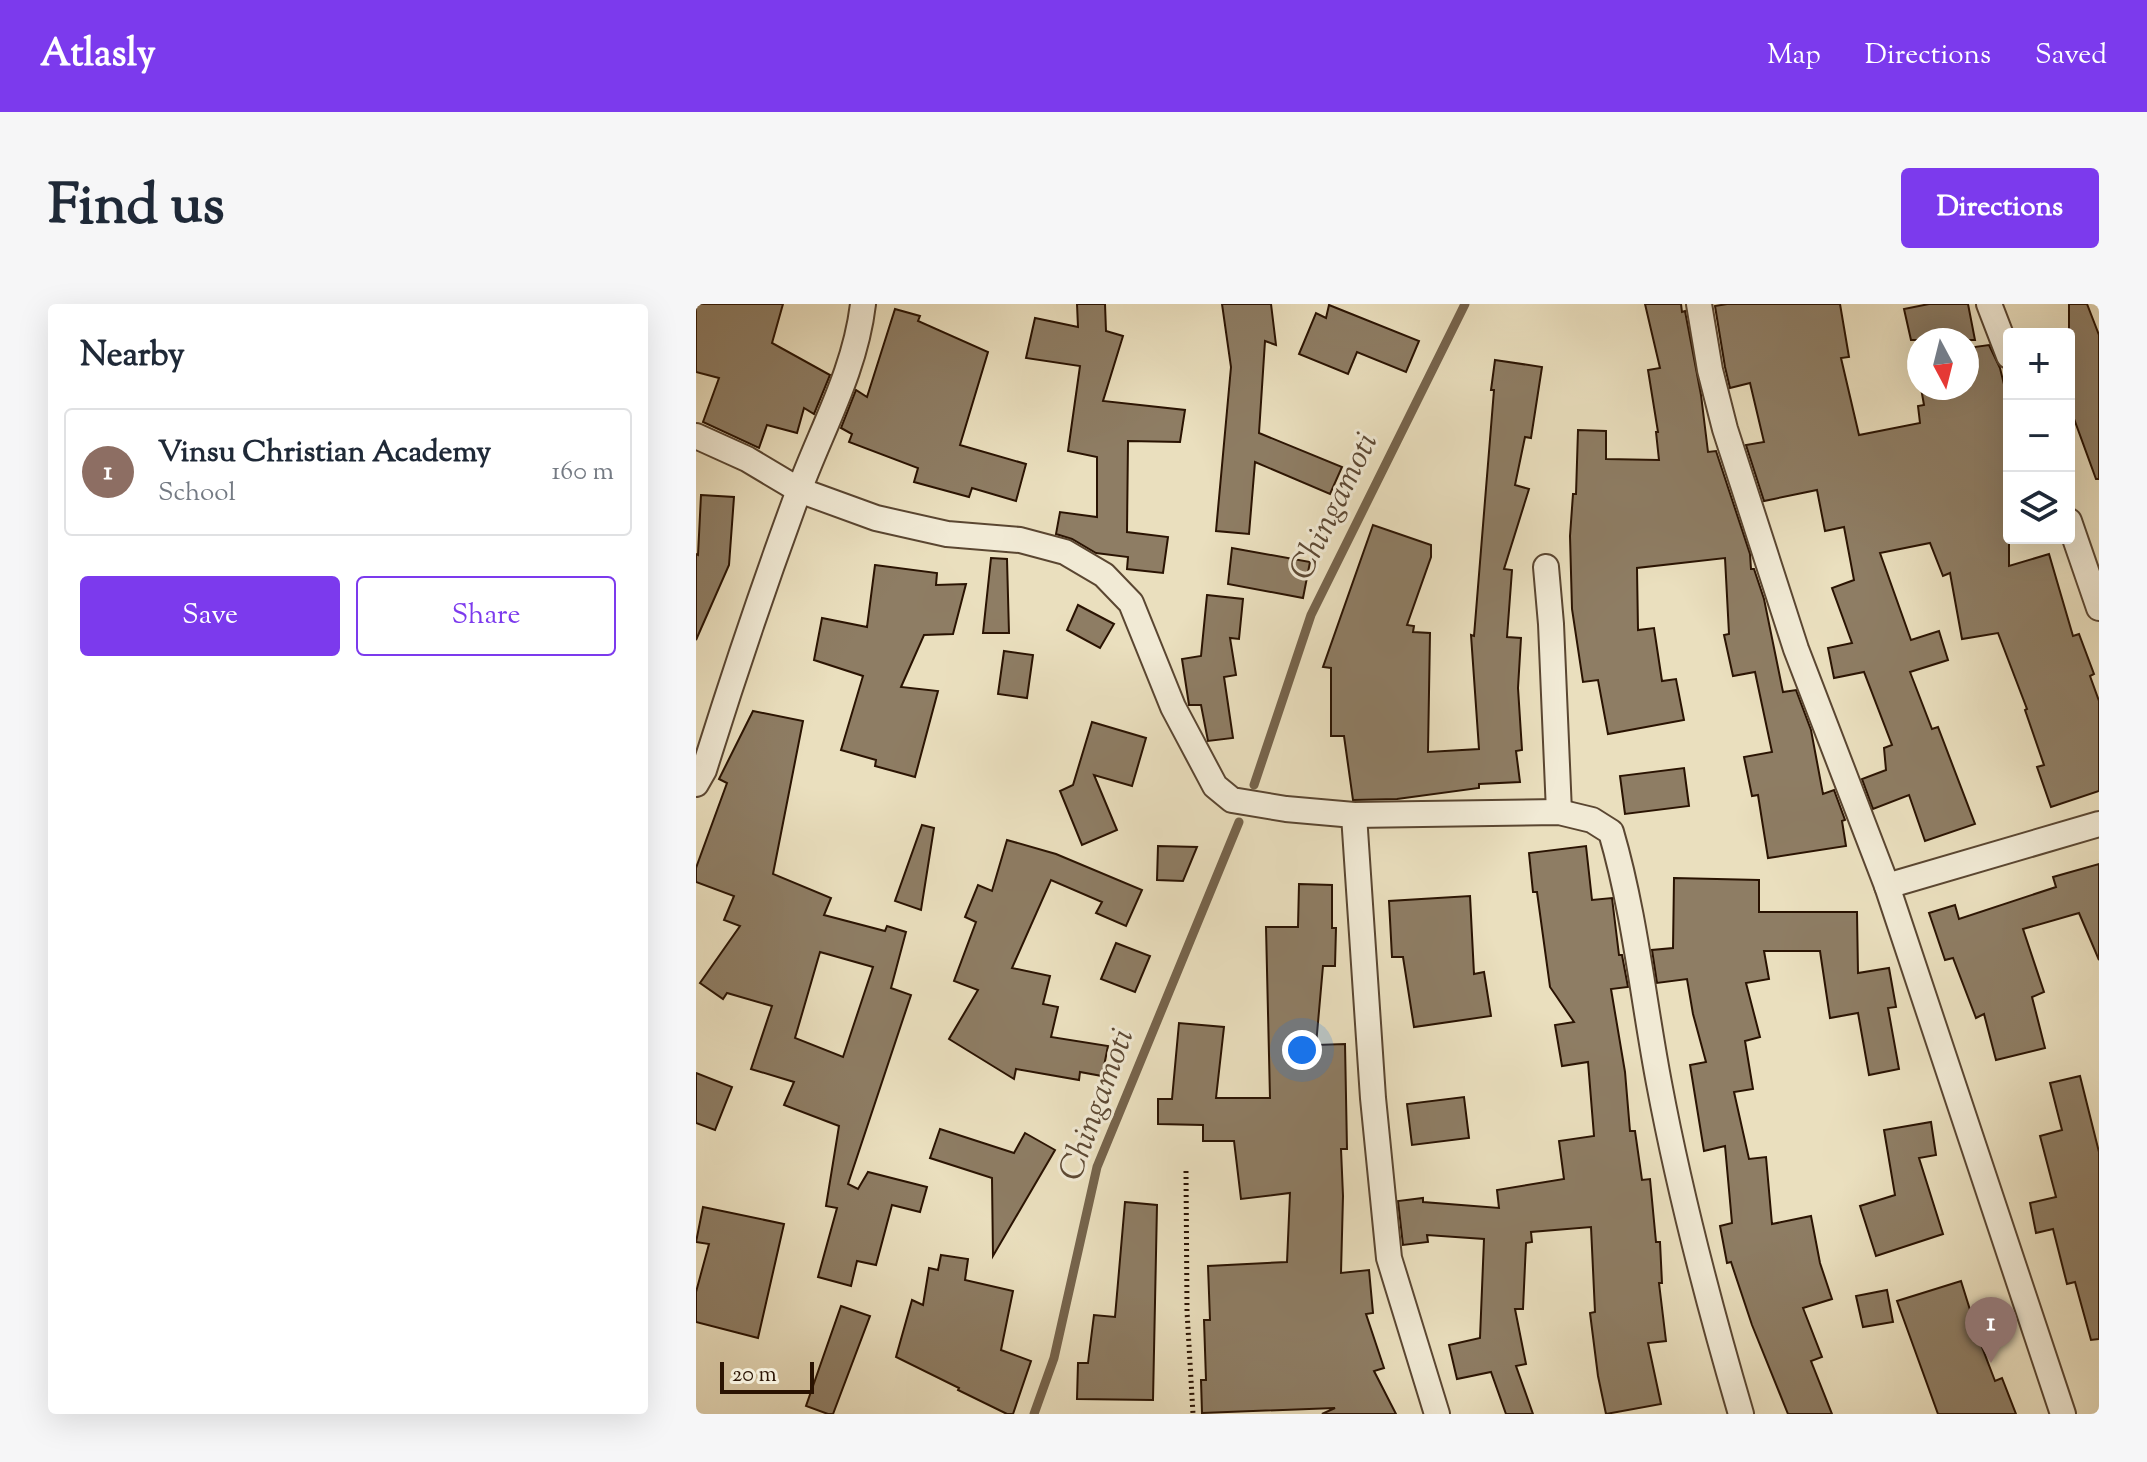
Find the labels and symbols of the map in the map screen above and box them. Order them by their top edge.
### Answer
north arrow [1907,328,1979,400]
water label: Chingamoti [1278,425,1392,589]
water label: Chingamoti [1048,1022,1148,1188]
your location [1282,1030,1322,1070]
pin: 1 [1965,1297,2017,1363]
scale bar [720,1358,814,1394]

